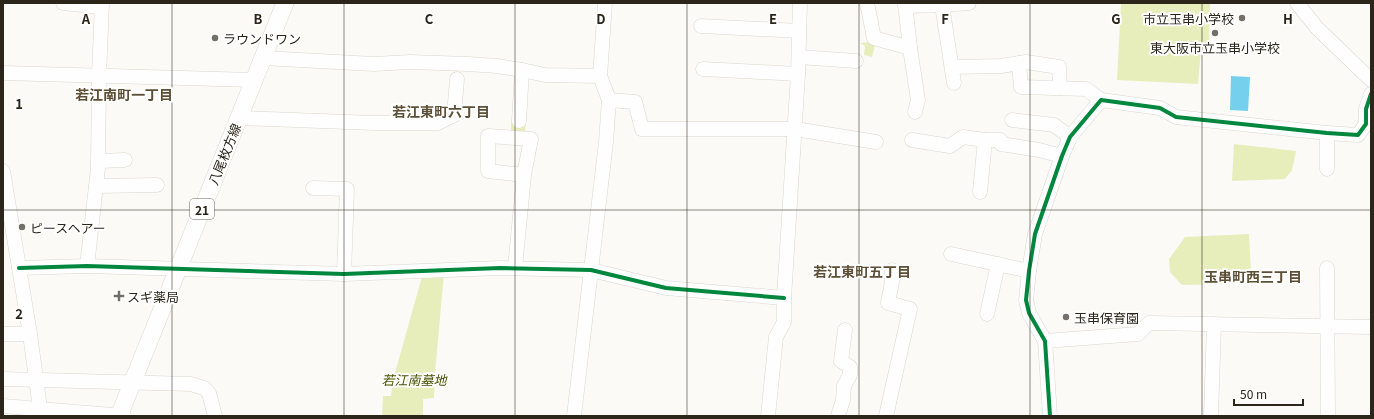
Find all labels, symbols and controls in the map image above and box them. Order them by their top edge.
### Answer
text: A [81,9,91,28]
text: B [254,9,263,28]
text: C [425,9,434,28]
text: D [596,9,606,28]
text: E [769,9,777,28]
text: F [941,9,949,28]
text: G [1111,9,1121,28]
place label: 市立玉串小学校 [1143,9,1234,28]
text: H [1283,9,1293,28]
marker: 市立玉串小学校 [1237,13,1247,23]
marker: 東大阪市立玉串小学校 [1210,28,1220,38]
place label: ラウンドワン [223,29,301,48]
marker: ラウンドワン [210,33,220,43]
place label: 東大阪市立玉串小学校 [1150,38,1280,57]
district label: 若江南町一丁目 [75,84,173,104]
text: 1 [15,94,23,113]
district label: 若江東町六丁目 [392,101,490,121]
street label: 八尾枚方線 [203,120,245,188]
road number: 21 [190,199,214,219]
place label: ピースヘアー [30,218,106,237]
marker: ピースヘアー [17,222,27,232]
district label: 若江東町五丁目 [813,261,911,281]
district label: 玉串町西三丁目 [1204,266,1302,286]
place label: スギ薬局 [127,287,179,306]
marker: スギ薬局 [114,291,124,301]
text: 2 [15,304,23,323]
place label: 玉串保育園 [1074,308,1139,327]
marker: 玉串保育園 [1061,312,1071,322]
park label: 若江南墓地 [381,370,448,389]
scale bar [1234,381,1303,407]
text: 50 m [1240,385,1267,402]

